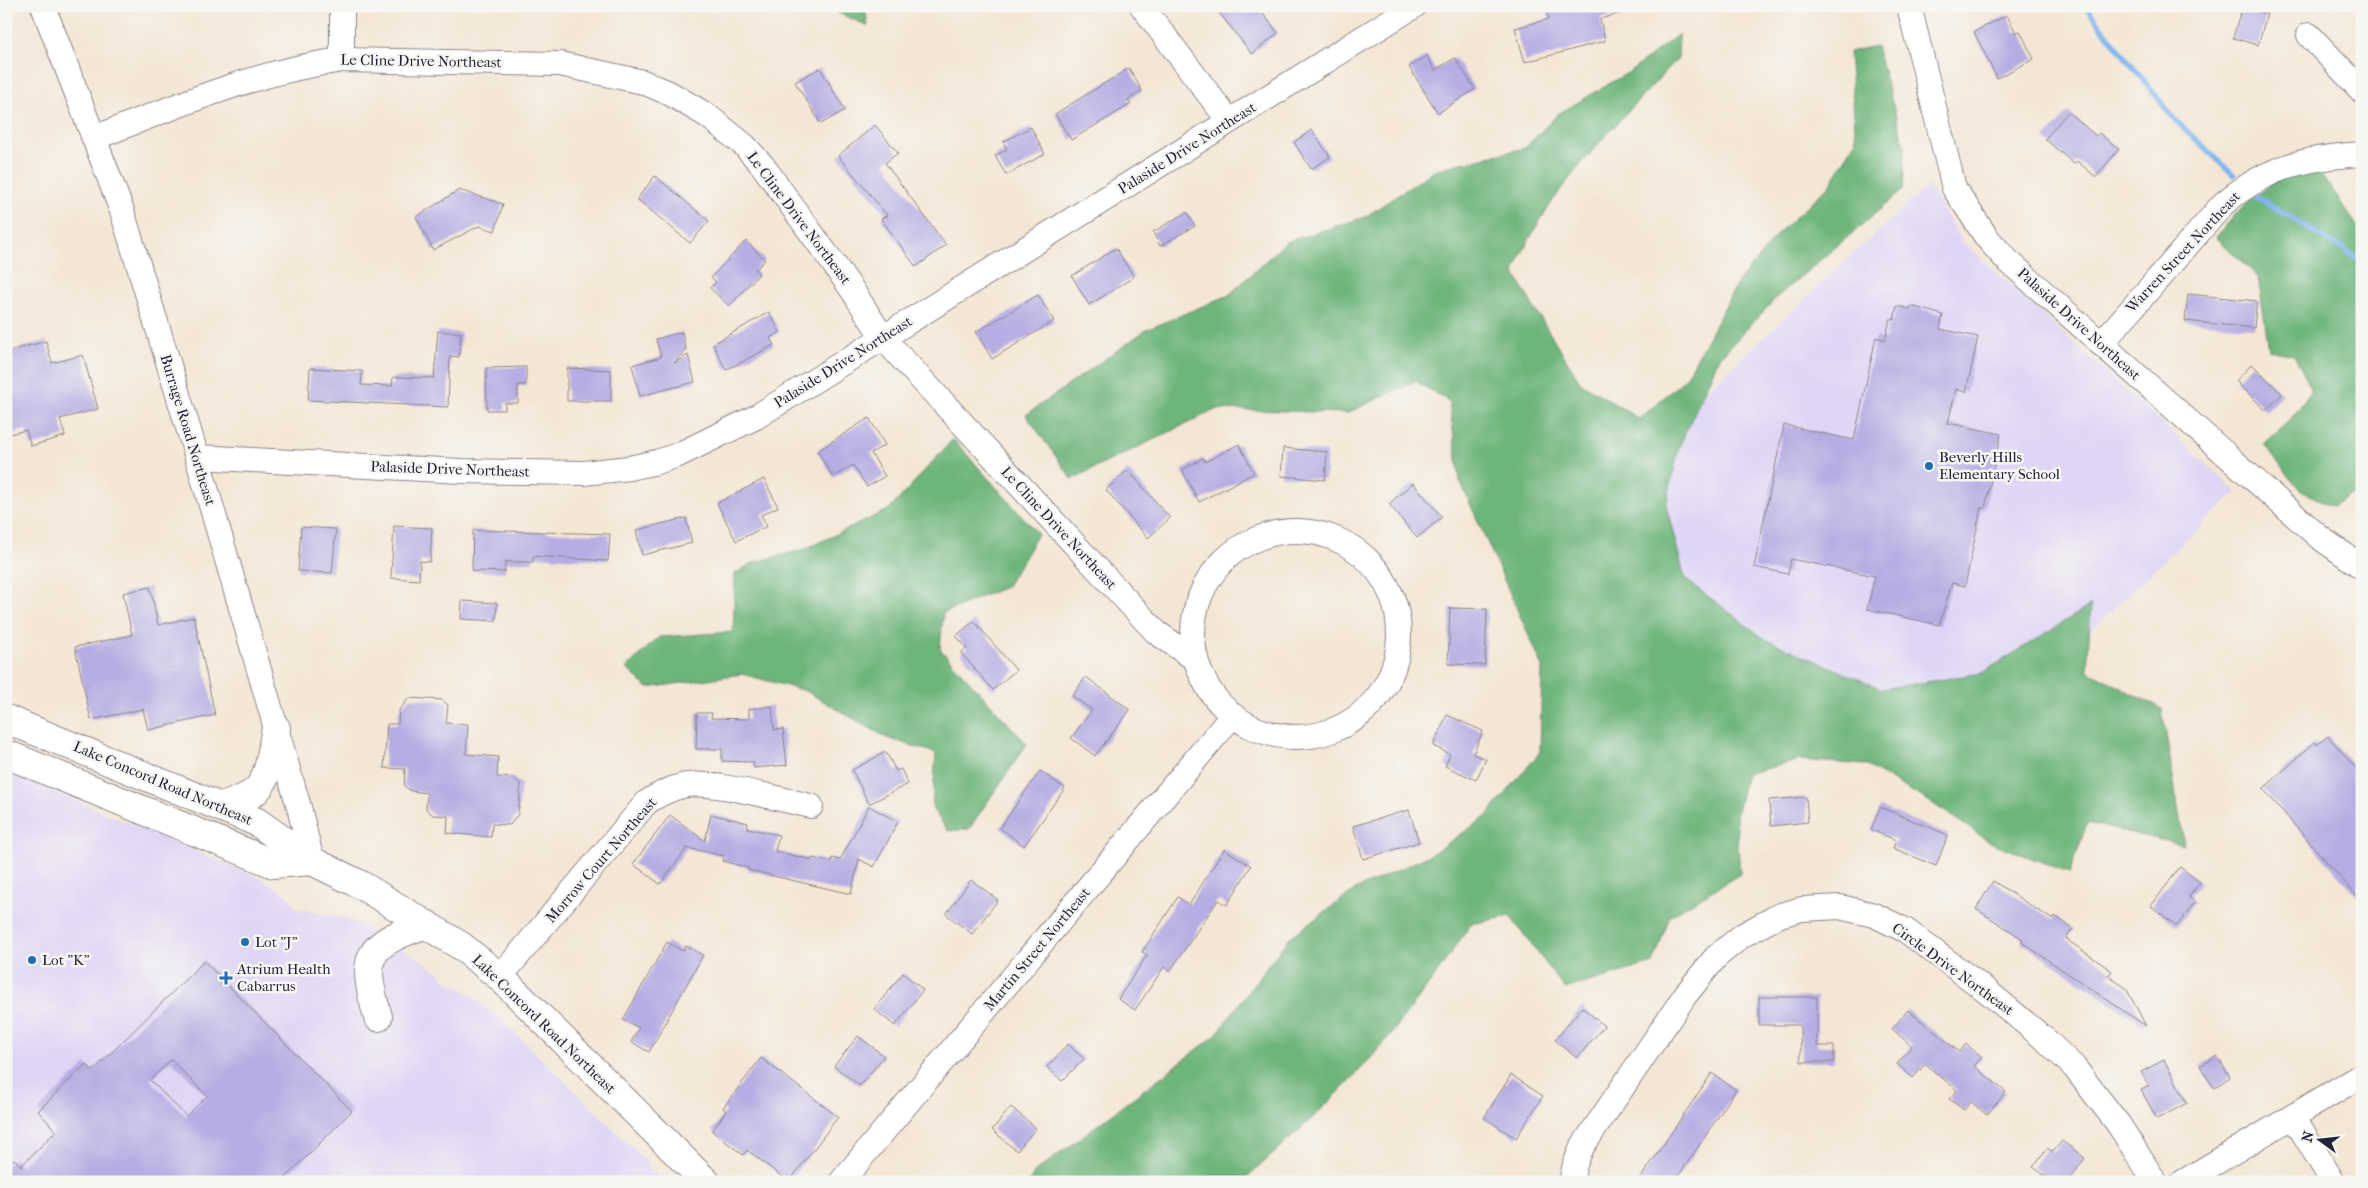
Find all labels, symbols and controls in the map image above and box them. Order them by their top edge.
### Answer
street label: Le Cline Drive Northeast [340,51,503,71]
street label: Palaside Drive Northeast [1115,98,1260,198]
street label: Le Cline Drive Northeast [743,148,855,288]
street label: Warren Street Northeast [2121,187,2244,317]
street label: Palaside Drive Northeast [2014,264,2145,384]
street label: Palaside Drive Northeast [771,312,916,412]
street label: Burrage Road Northeast [156,352,220,508]
place label: Beverly Hills Elementary School [1939,448,2060,483]
street label: Palaside Drive Northeast [370,457,531,481]
marker: Beverly Hills Elementary School [1923,460,1935,472]
street label: Le Cline Drive Northeast [997,463,1121,594]
street label: Lake Concord Road Northeast [71,737,256,829]
street label: Morrow Court Northeast [542,793,661,926]
street label: Martin Street Northeast [980,883,1094,1014]
street label: Circle Drive Northeast [1889,919,2018,1020]
place label: Lot "J" [255,933,298,951]
marker: Lot "J" [239,936,251,948]
place label: Lot "K" [42,951,90,969]
street label: Lake Concord Road Northeast [468,951,620,1098]
marker: Lot "K" [26,954,38,966]
place label: Atrium Health Cabarrus [236,960,331,995]
marker: Atrium Health Cabarrus [219,971,233,985]
north arrow [2296,1116,2346,1166]
text: N [2298,1129,2318,1144]

